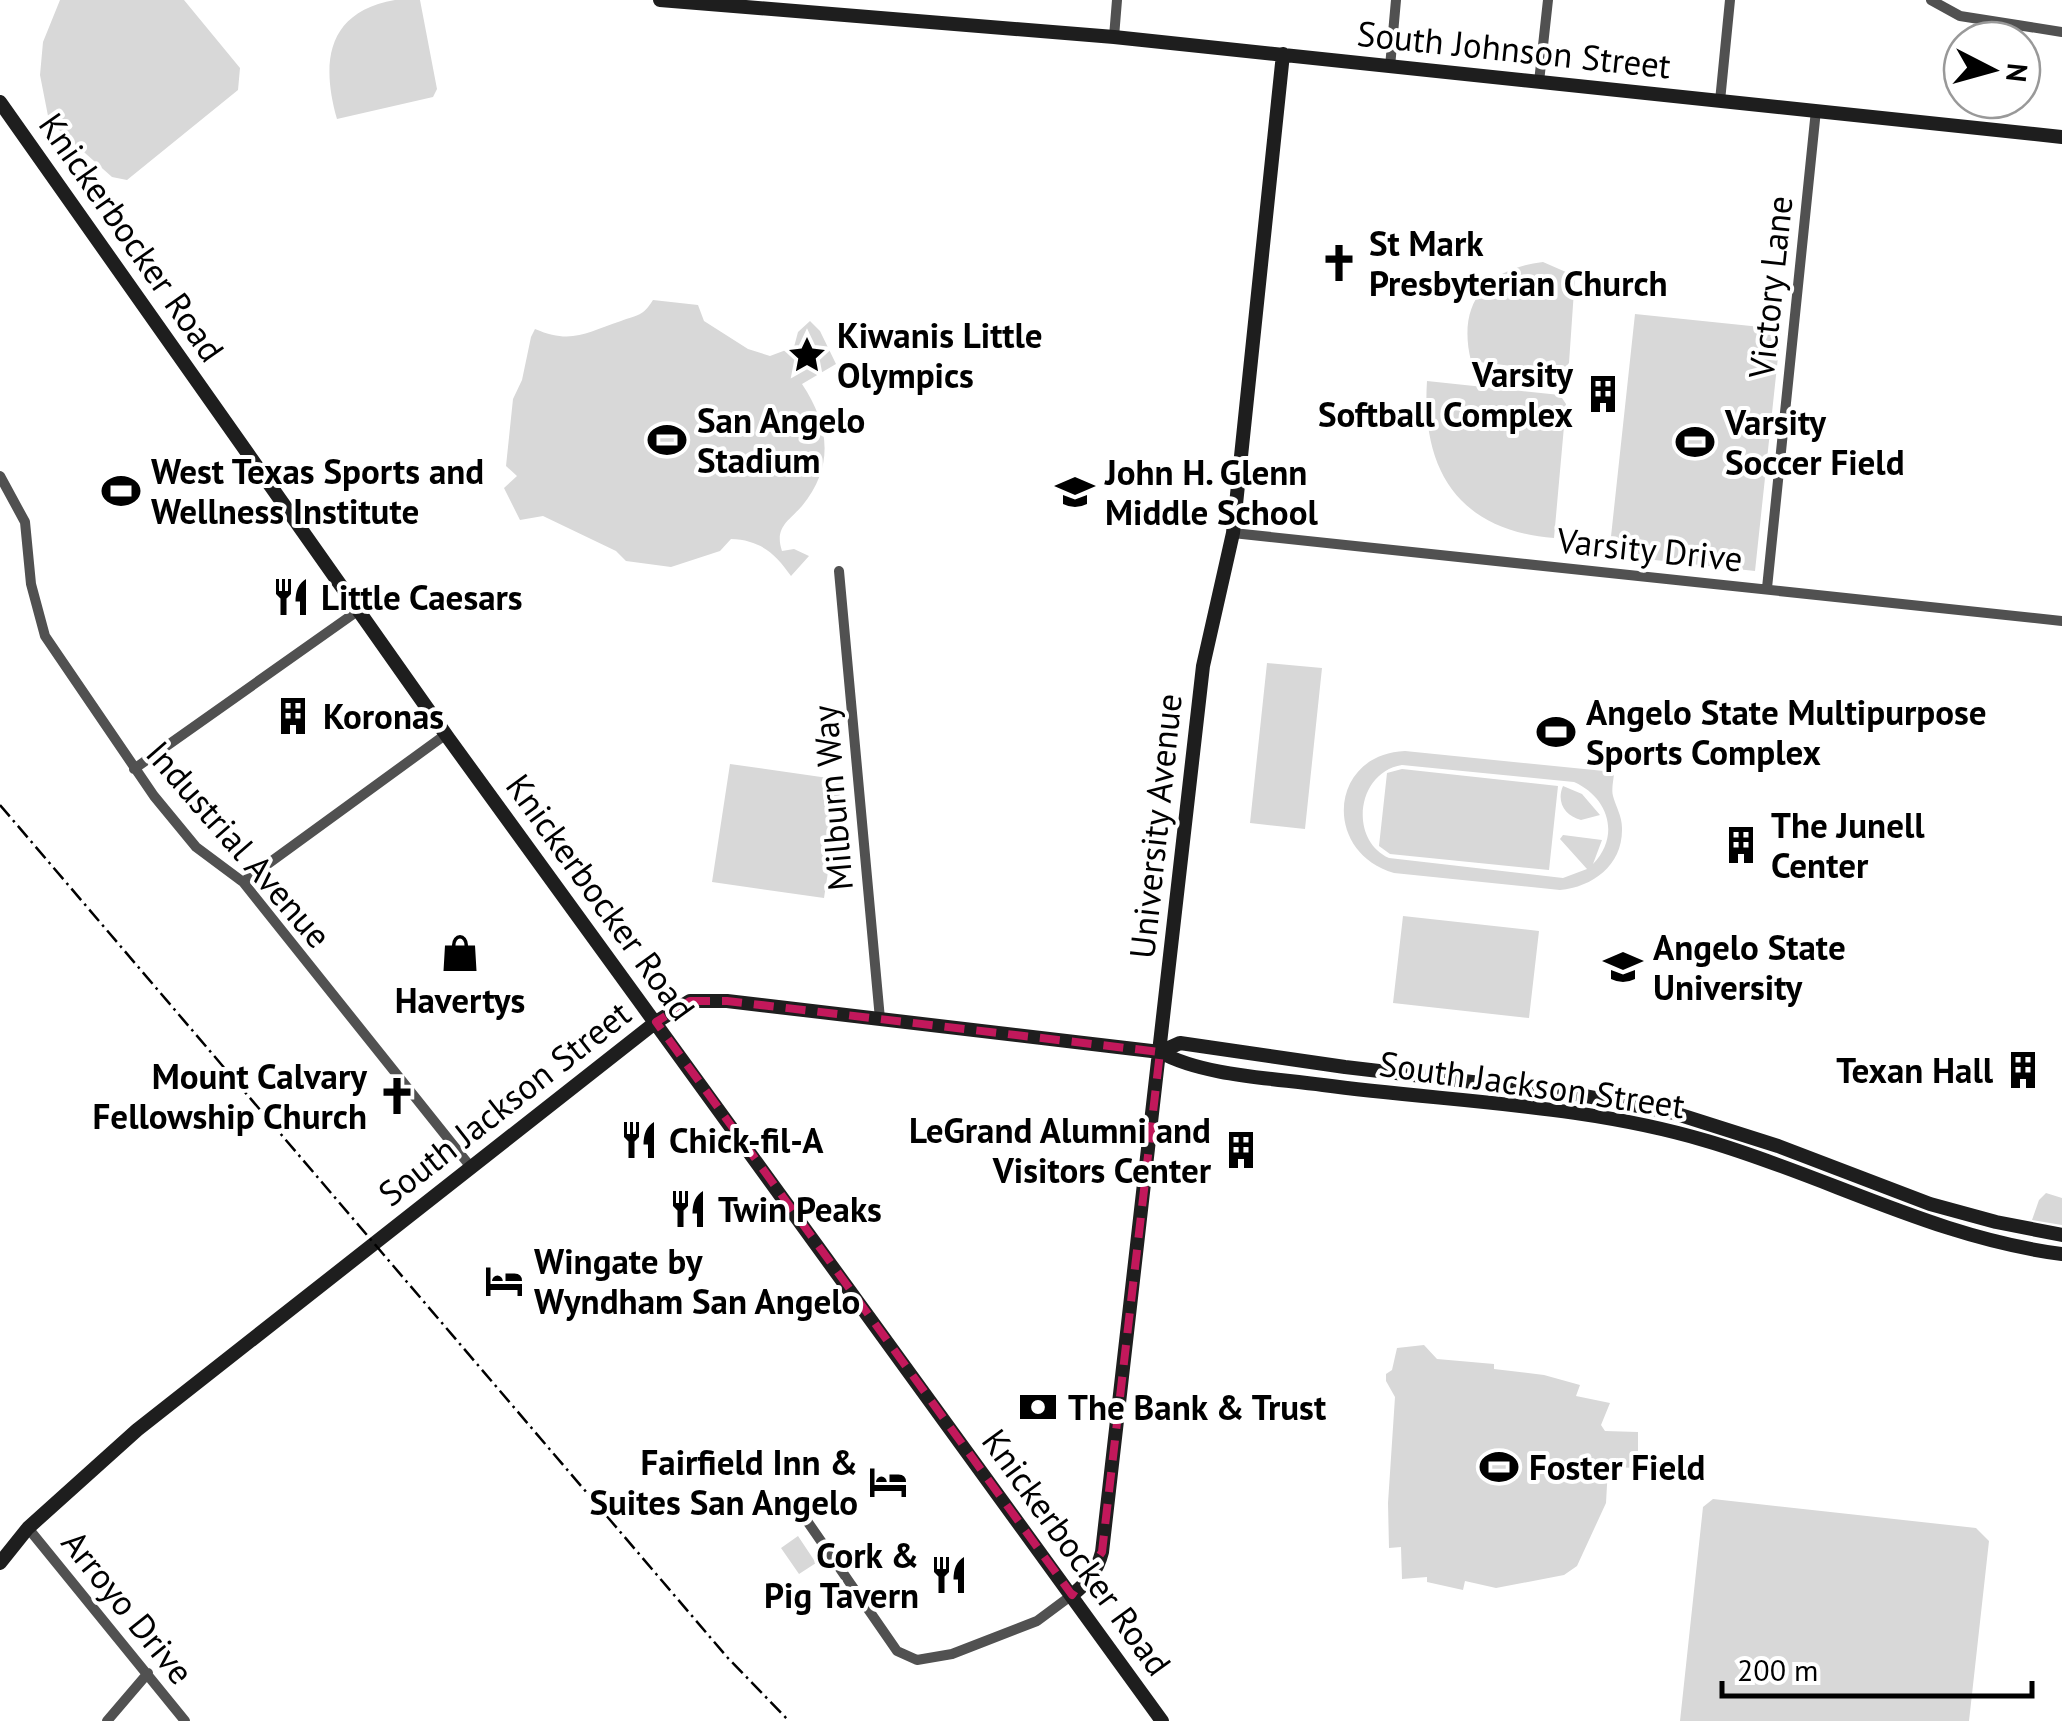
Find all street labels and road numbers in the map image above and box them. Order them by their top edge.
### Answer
street label: South Johnson Street [1355,10,1673,88]
street label: Knickerbocker Road [29,104,235,370]
street label: Victory Lane [1737,193,1802,382]
street label: Varsity Drive [1554,516,1745,582]
street label: University Avenue [1118,691,1192,961]
street label: Milburn Way [801,703,863,893]
street label: Industrial Avenue [136,731,342,957]
street label: Knickerbocker Road [496,765,706,1029]
street label: South Jackson Street [368,990,640,1216]
street label: South Jackson Street [1376,1040,1688,1128]
street label: Knickerbocker Road [972,1420,1182,1684]
street label: Arroyo Drive [52,1521,204,1693]

